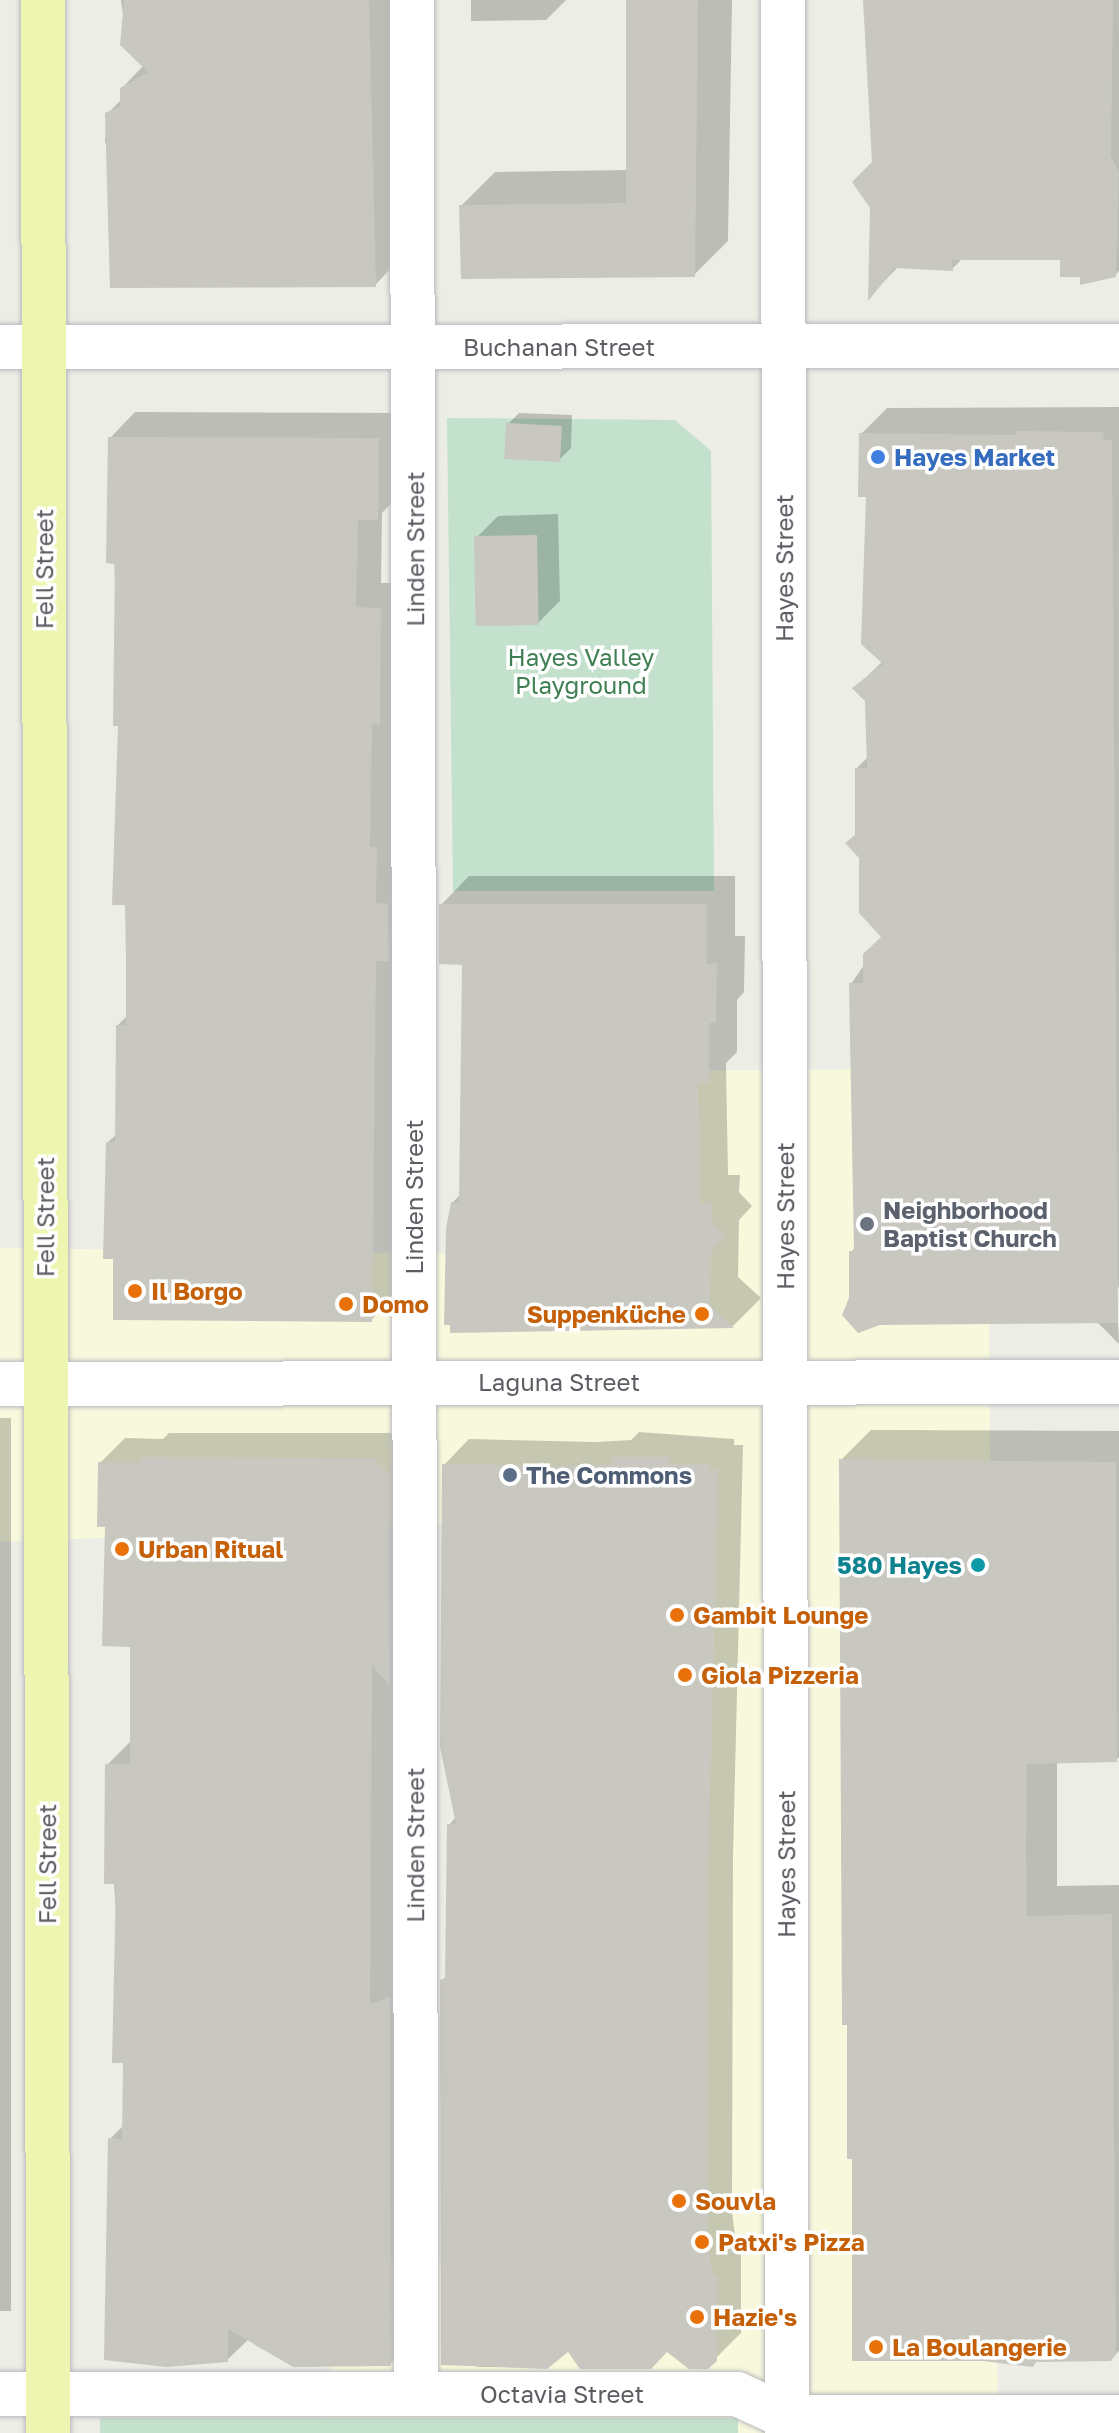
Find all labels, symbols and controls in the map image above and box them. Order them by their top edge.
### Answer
street label: Buchanan Street [463,333,655,361]
place label: Hayes Market [894,443,1055,471]
marker: Hayes Market [869,448,887,466]
street label: Linden Street [401,471,429,627]
street label: Hayes Street [770,494,798,642]
street label: Fell Street [30,509,58,629]
park label: Hayes Valley Playground [507,643,655,699]
street label: Linden Street [400,1119,428,1275]
street label: Hayes Street [771,1142,799,1290]
street label: Fell Street [31,1157,59,1277]
place label: Neighborhood Baptist Church [883,1196,1057,1252]
marker: Neighborhood Baptist Church [858,1215,876,1233]
place label: Il Borgo [151,1277,243,1305]
marker: Il Borgo [126,1282,144,1300]
place label: Domo [362,1290,429,1318]
marker: Domo [337,1295,355,1313]
place label: Suppenküche [527,1300,686,1328]
marker: Suppenküche [693,1305,711,1323]
street label: Laguna Street [478,1368,640,1396]
place label: The Commons [526,1461,692,1489]
marker: The Commons [501,1466,519,1484]
place label: Urban Ritual [138,1535,283,1563]
marker: Urban Ritual [113,1540,131,1558]
place label: 580 Hayes [837,1551,962,1579]
marker: 580 Hayes [969,1556,987,1574]
place label: Gambit Lounge [693,1601,868,1629]
marker: Gambit Lounge [668,1606,686,1624]
place label: Giola Pizzeria [701,1661,859,1689]
marker: Giola Pizzeria [676,1666,694,1684]
street label: Linden Street [401,1767,429,1923]
street label: Hayes Street [772,1790,800,1938]
street label: Fell Street [33,1804,61,1924]
place label: Souvla [695,2187,776,2215]
marker: Souvla [670,2192,688,2210]
place label: Patxi's Pizza [718,2228,865,2256]
marker: Patxi's Pizza [693,2233,711,2251]
place label: Hazie's [713,2303,797,2331]
marker: Hazie's [688,2308,706,2326]
place label: La Boulangerie [892,2333,1067,2361]
marker: La Boulangerie [867,2338,885,2356]
street label: Octavia Street [480,2380,644,2408]

